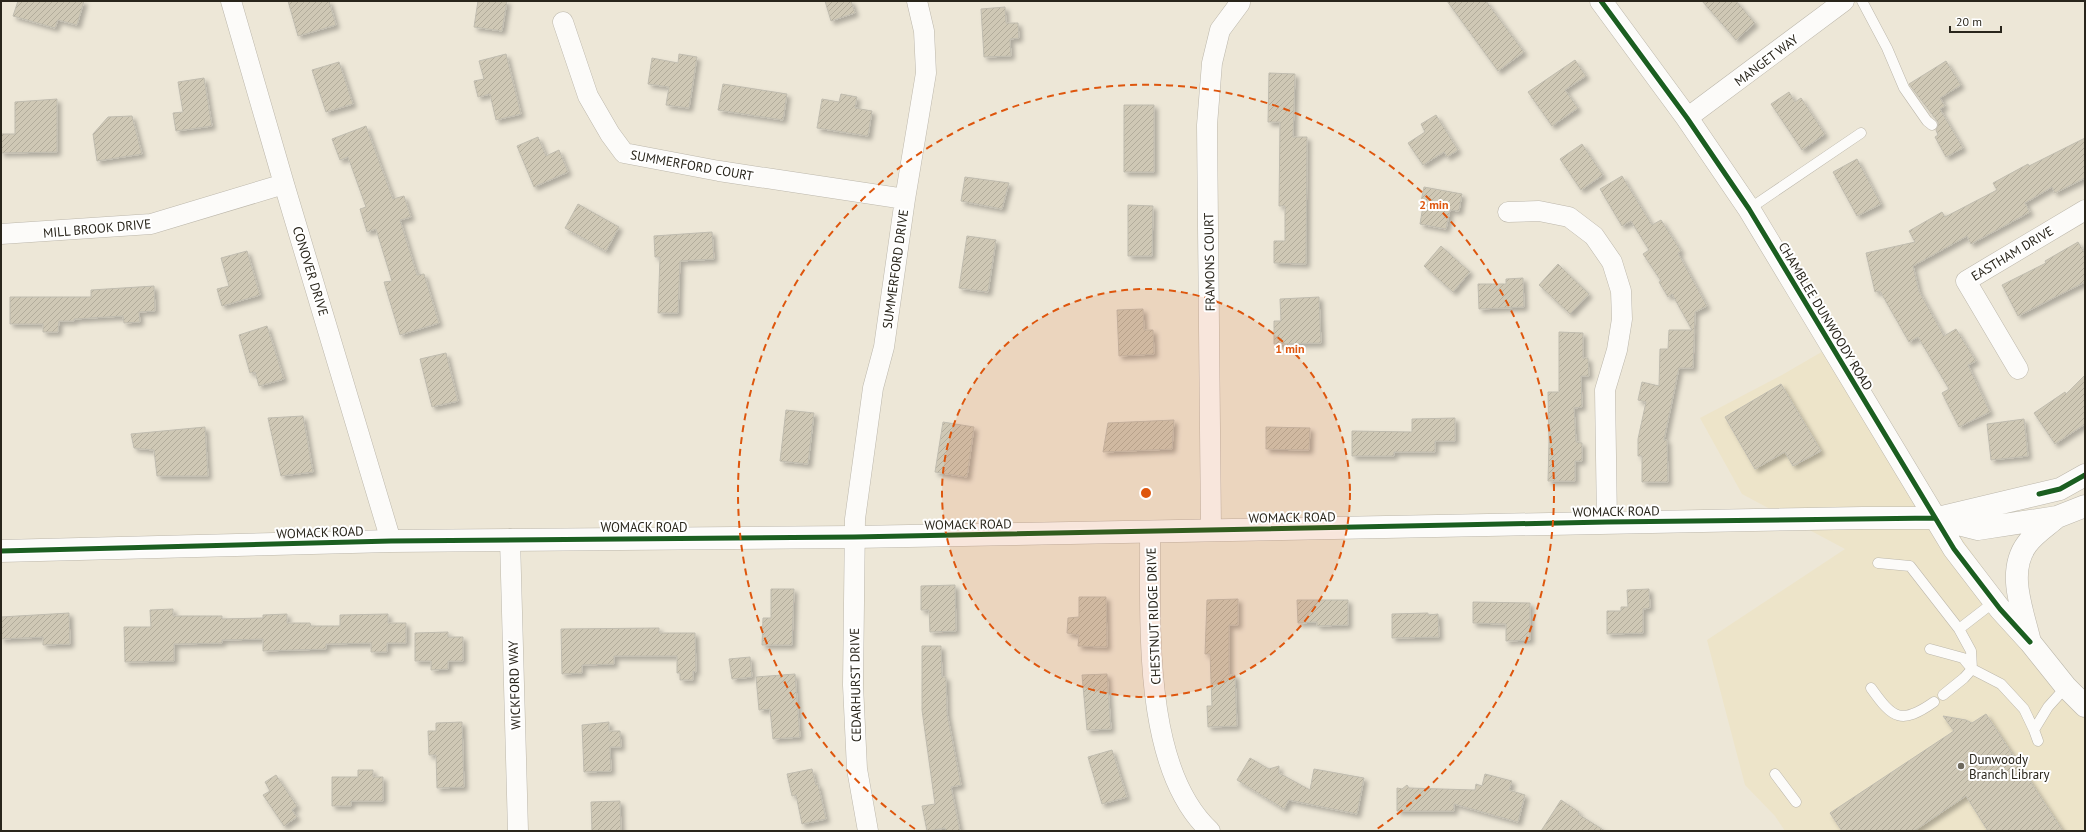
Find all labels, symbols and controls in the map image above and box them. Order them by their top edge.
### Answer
scale bar [1950,8,2001,34]
text: 20 m [1956,14,1982,29]
street label: MANGET WAY [1731,30,1802,90]
street label: SUMMERFORD COURT [629,146,755,185]
text: 2 min [1419,197,1449,212]
street label: SUMMERFORD DRIVE [879,208,912,330]
street label: FRAMONS COURT [1200,213,1219,311]
street label: MILL BROOK DRIVE [42,215,152,242]
street label: EASTHAM DRIVE [1968,222,2057,285]
street label: CONOVER DRIVE [289,224,332,318]
street label: CHAMBLEE DUNWOODY ROAD [1775,239,1877,393]
text: 1 min [1275,341,1305,356]
centre of rings [1139,486,1153,500]
street label: WOMACK ROAD [1572,502,1660,521]
street label: WOMACK ROAD [1248,508,1336,527]
street label: WOMACK ROAD [924,515,1012,534]
street label: WOMACK ROAD [600,519,688,536]
street label: WOMACK ROAD [276,522,364,543]
street label: CHESTNUT RIDGE DRIVE [1143,547,1164,685]
street label: CEDARHURST DRIVE [846,628,865,742]
street label: WICKFORD WAY [504,639,525,730]
place label: Dunwoody Branch Library [1969,751,2050,783]
marker: Dunwoody Branch Library [1956,761,1966,771]

